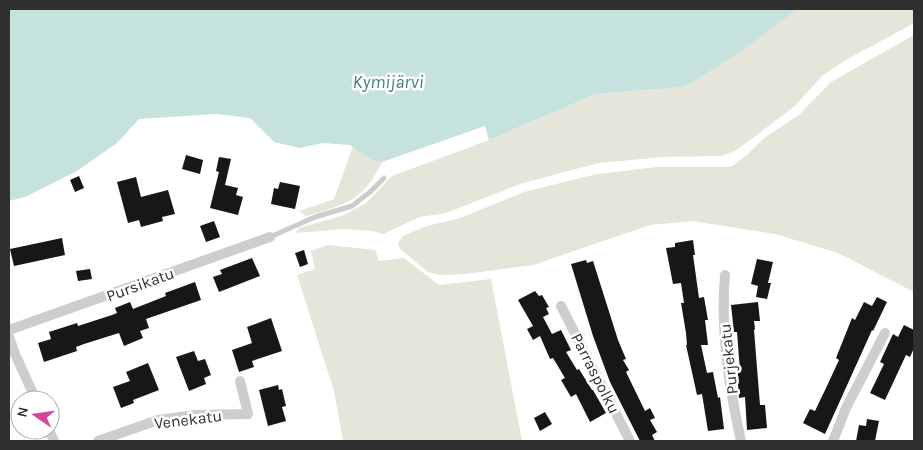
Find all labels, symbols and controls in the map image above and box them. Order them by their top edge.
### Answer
water label: Kymijärvi [352,71,424,93]
street label: Pursikatu [104,263,177,306]
street label: Purjekatu [715,323,742,395]
street label: Parraspolku [567,330,624,417]
north arrow [10,390,60,440]
text: N [13,405,32,419]
street label: Venekatu [153,406,223,433]

